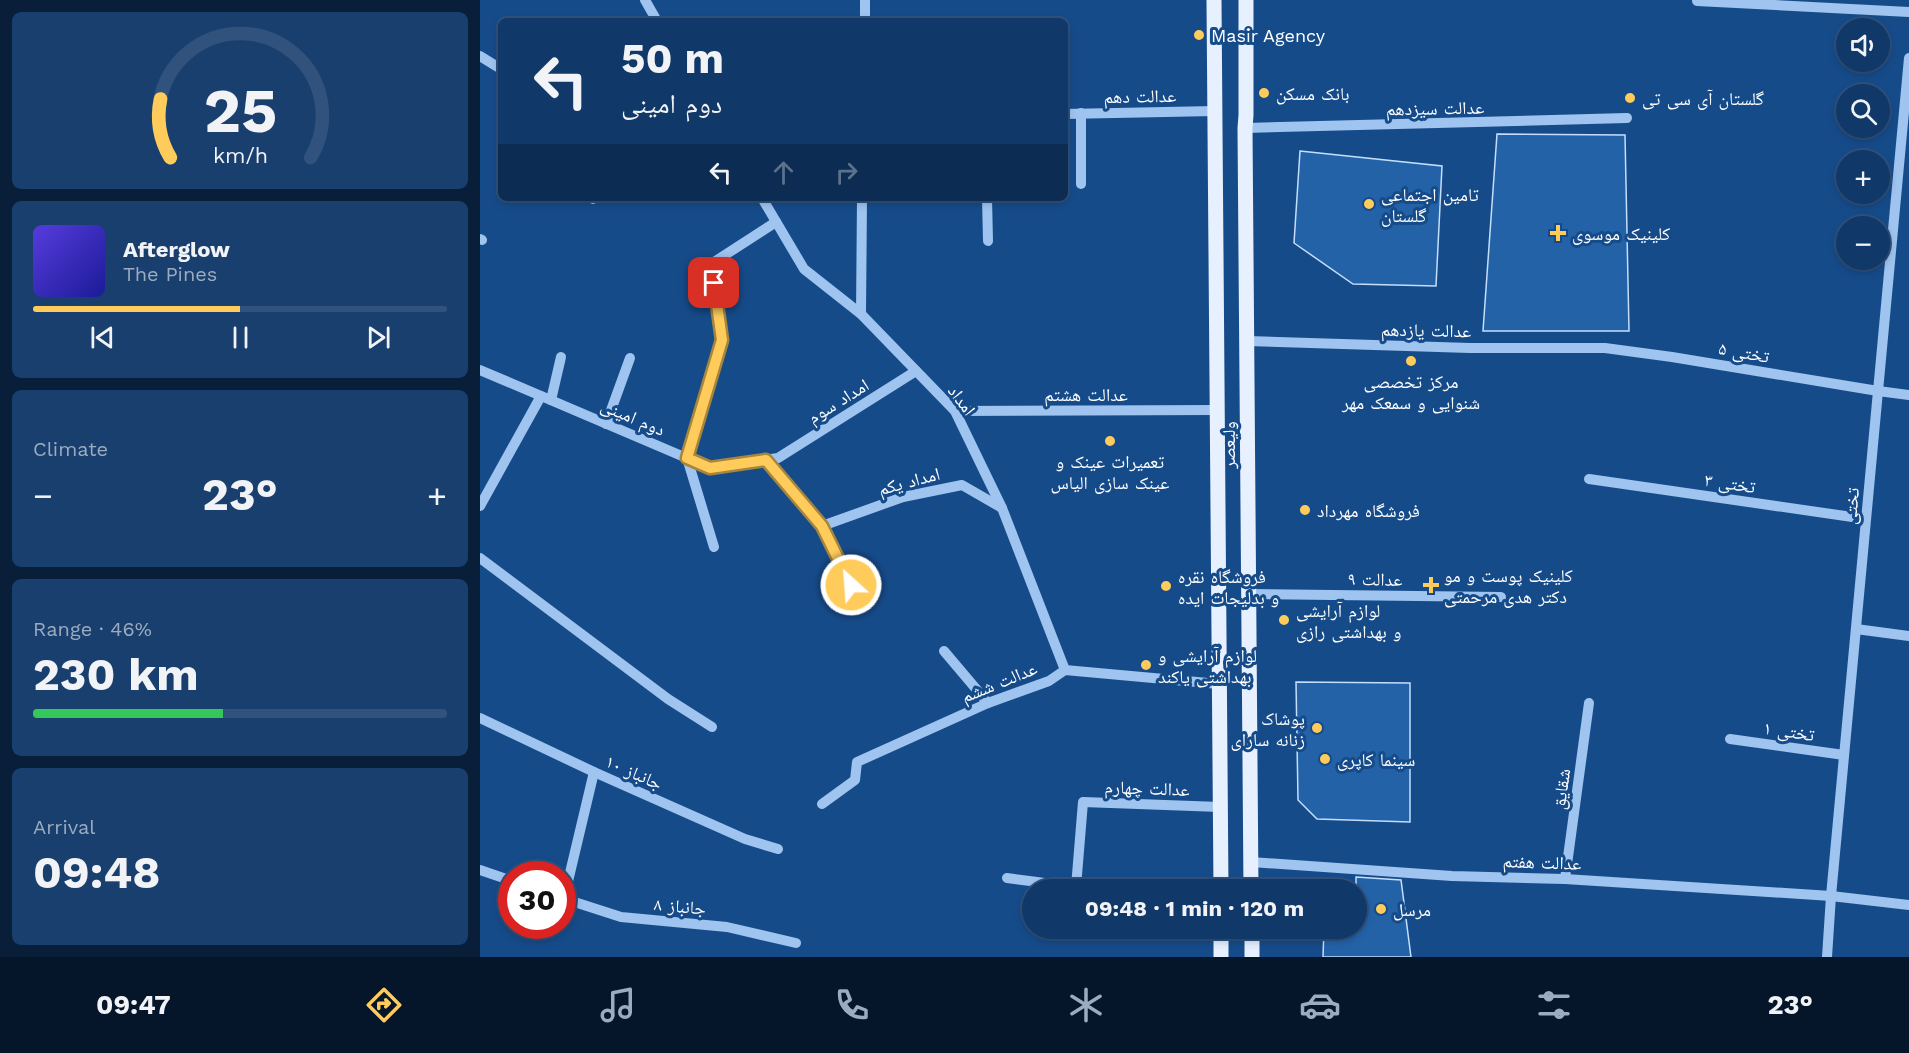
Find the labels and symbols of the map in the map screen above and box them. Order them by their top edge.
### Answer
place label: Masir Agency [1211,25,1326,46]
marker: Masir Agency [1192,28,1206,42]
place label: بانک مسکن [1276,83,1350,105]
street label: عدالت دهم [1103,85,1177,109]
marker: بانک مسکن [1257,86,1271,100]
place label: گلستان آی سی تی [1642,88,1764,110]
marker: گلستان آی سی تی [1623,91,1637,105]
street label: عدالت سیزدهم [1386,97,1484,121]
place label: تامین اجتماعی گلستان [1381,184,1479,227]
marker: تامین اجتماعی گلستان [1362,197,1376,211]
place label: کلینیک موسوی [1572,223,1671,245]
marker: کلینیک موسوی [1549,224,1567,242]
pin [688,257,739,308]
street label: عدالت یازدهم [1381,319,1471,343]
street label: ۵ تختی [1717,337,1771,368]
marker: مرکز تخصصی شنوایی و سمعک مهر [1404,354,1418,368]
place label: مرکز تخصصی شنوایی و سمعک مهر [1341,371,1480,414]
street label: امداد سوم [804,374,873,430]
street label: امداد [944,381,980,419]
street label: عدالت هشتم [1044,384,1128,407]
street label: دوم امینی [597,394,668,442]
street label: ولیعصر [1218,421,1239,470]
marker: تعمیرات عینک و عینک سازی الیاس [1103,434,1117,448]
place label: تعمیرات عینک و عینک سازی الیاس [1051,451,1169,494]
street label: امداد یکم [876,463,943,501]
street label: تختی ۳ [1703,469,1757,498]
street label: تختی [1839,487,1864,525]
place label: فروشگاه مهرداد [1317,500,1420,521]
marker: فروشگاه مهرداد [1298,503,1312,517]
position arrow [819,553,883,617]
place label: کلینیک پوست و مو دکتر هدی مرحمتی [1444,565,1573,608]
place label: فروشگاه نقره و بدلیجات ایده [1178,566,1279,608]
street label: عدالت ۹ [1347,568,1403,590]
marker: کلینیک پوست و مو دکتر هدی مرحمتی [1422,576,1440,594]
marker: فروشگاه نقره و بدلیجات ایده [1159,579,1173,593]
place label: لوازم آرایشی و بهداشتی رازی [1296,600,1401,643]
marker: لوازم آرایشی و بهداشتی رازی [1277,613,1291,627]
place label: لوازم آرایشی و بهداشتی یاکند [1158,645,1257,688]
street label: عدالت ششم [958,657,1041,709]
marker: لوازم آرایشی و بهداشتی یاکند [1139,658,1153,672]
place label: پوشاک زنانه سارای [1231,708,1305,751]
street label: ۱ تختی [1762,717,1816,746]
marker: پوشاک زنانه سارای [1310,721,1324,735]
place label: سینما کاپری [1337,749,1415,771]
street label: ۱۰ جانباز [602,750,666,794]
marker: سینما کاپری [1318,752,1332,766]
street label: شقایق [1548,767,1575,811]
street label: عدالت چهارم [1104,776,1190,802]
street label: عدالت هفتم [1502,850,1582,876]
speed limit sign: 30 [498,861,576,939]
street label: جانباز ۸ [653,893,707,919]
place label: مرسل [1393,899,1431,921]
marker: مرسل [1374,902,1388,916]

